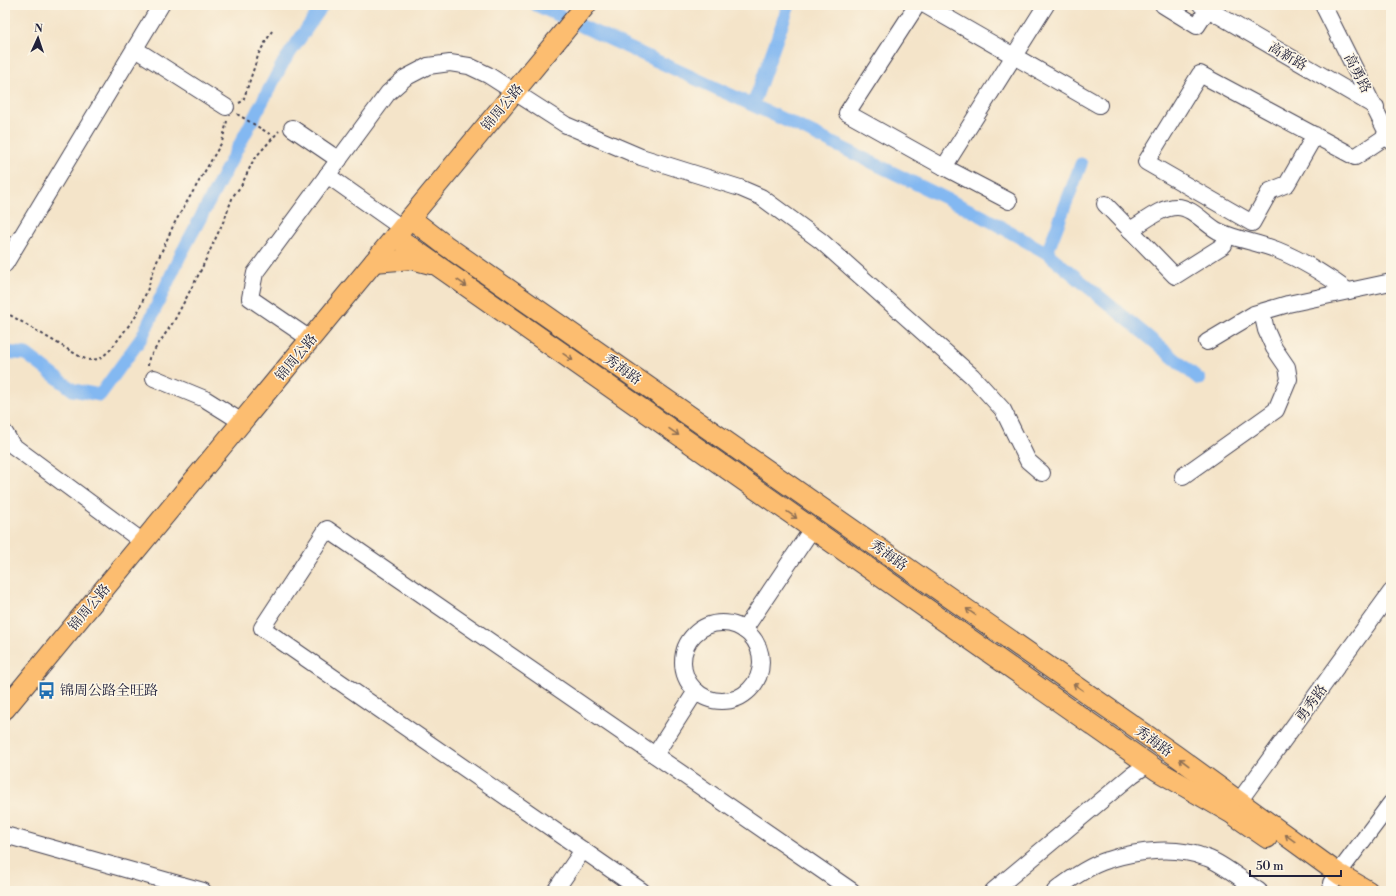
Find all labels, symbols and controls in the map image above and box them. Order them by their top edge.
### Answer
north arrow [18,18,58,58]
text: N [34,22,43,36]
street label: 高新路 [1265,39,1310,75]
street label: 高勇路 [1340,51,1375,96]
street label: 锦周公路 [478,80,528,135]
one-way arrow [456,279,467,287]
street label: 锦周公路 [272,330,322,385]
street label: 秀海路 [600,350,645,389]
one-way arrow [562,353,573,361]
one-way arrow [669,428,680,436]
one-way arrow [786,511,797,519]
street label: 秀海路 [866,536,911,575]
street label: 锦周公路 [65,580,115,635]
one-way arrow [966,608,977,616]
bus stop icon: 锦周公路全旺路 [37,680,57,700]
street label: 勇秀路 [1292,681,1331,726]
place label: 锦周公路全旺路 [60,682,158,700]
one-way arrow [1073,683,1084,691]
street label: 秀海路 [1131,722,1176,761]
one-way arrow [1179,758,1190,766]
one-way arrow [1284,834,1295,842]
scale bar [1250,852,1341,878]
text: 50 m [1256,859,1284,874]

